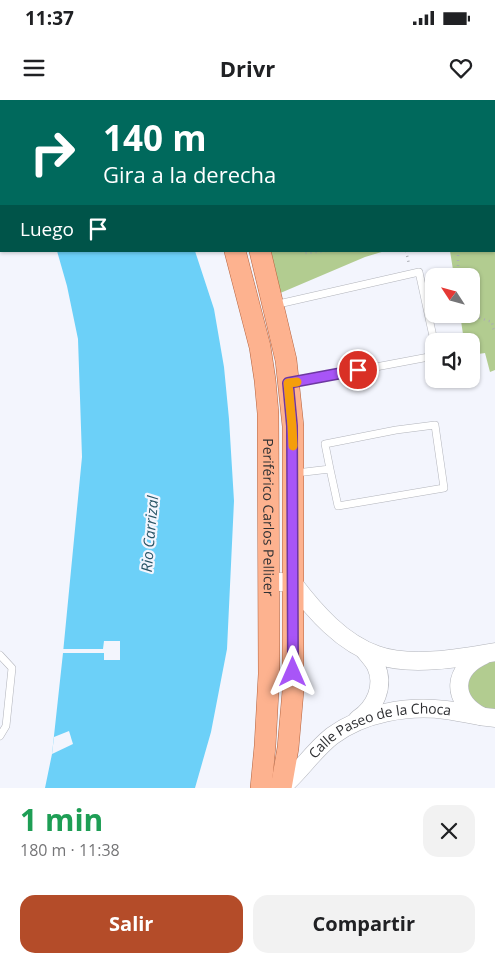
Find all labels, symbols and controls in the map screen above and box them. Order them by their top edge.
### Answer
text: 11:37 [25,5,74,31]
text: Drivr [220,53,275,83]
icon: menu [20,54,48,82]
icon: heart [447,54,475,82]
text: 140 m [103,114,207,161]
icon: right [20,120,85,185]
text: Gira a la derecha [103,159,276,189]
icon: arrive [84,215,112,243]
text: Luego [20,216,74,242]
north arrow [425,268,480,322]
map controls [425,268,480,388]
button: sound [425,333,480,388]
pin [337,349,379,391]
icon: arrive [344,356,372,384]
street label: Periférico Carlos Pellicer [259,438,279,597]
water label: Rio Carrizal [136,494,162,573]
position arrow [266,645,318,697]
street label: Calle Paseo de la Choca [304,699,452,762]
text: 1 min [20,799,103,840]
button: close [423,805,475,857]
text: 180 m · 11:38 [20,839,120,861]
button: Salir [20,895,243,953]
button: Compartir [253,895,475,953]

